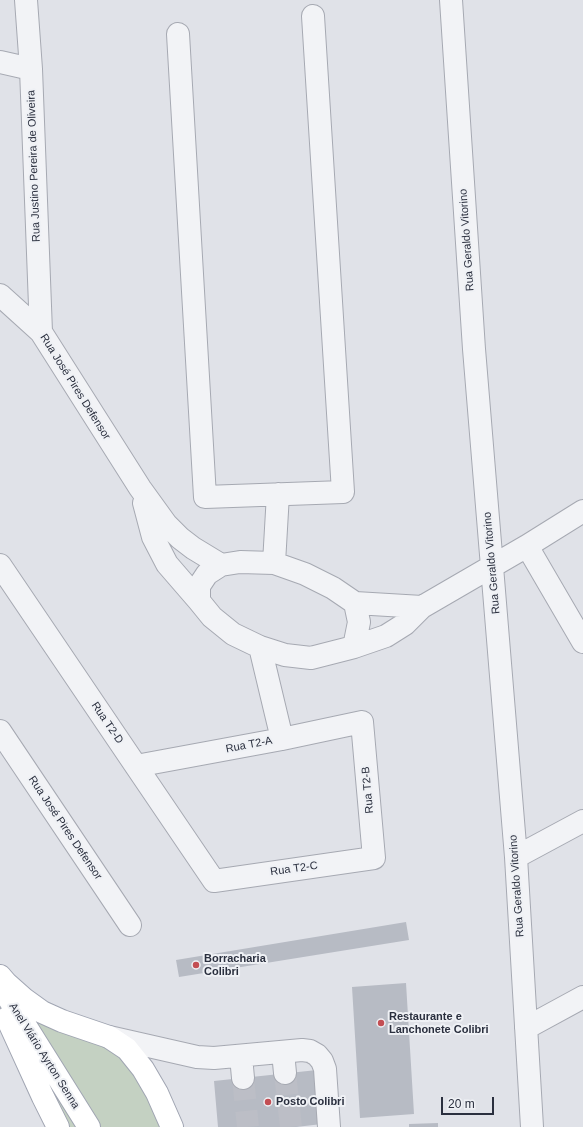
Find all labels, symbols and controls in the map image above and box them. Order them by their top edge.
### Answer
street label: Rua Justino Pereira de Oliveira [25,90,43,242]
street label: Rua Geraldo Vitorino [457,188,477,292]
street label: Rua José Pires Defensor [37,332,113,442]
street label: Rua Geraldo Vitorino [481,511,503,615]
street label: Rua T2-D [88,700,126,746]
street label: Rua T2-A [225,734,273,756]
street label: Rua T2-B [359,766,377,814]
street label: Rua José Pires Defensor [25,774,105,882]
street label: Rua Geraldo Vitorino [507,834,527,938]
street label: Rua T2-C [269,859,319,879]
place label: Borracharia Colibri [204,952,266,978]
marker: Borracharia Colibri [191,960,201,970]
street label: Anel Viário Ayrton Senna [6,1001,82,1111]
place label: Restaurante e Lanchonete Colibri [389,1010,489,1036]
marker: Restaurante e Lanchonete Colibri [376,1018,386,1028]
scale bar [443,1089,496,1115]
place label: Posto Colibri [276,1095,344,1109]
marker: Posto Colibri [263,1097,273,1107]
text: 20 m [448,1097,475,1111]

